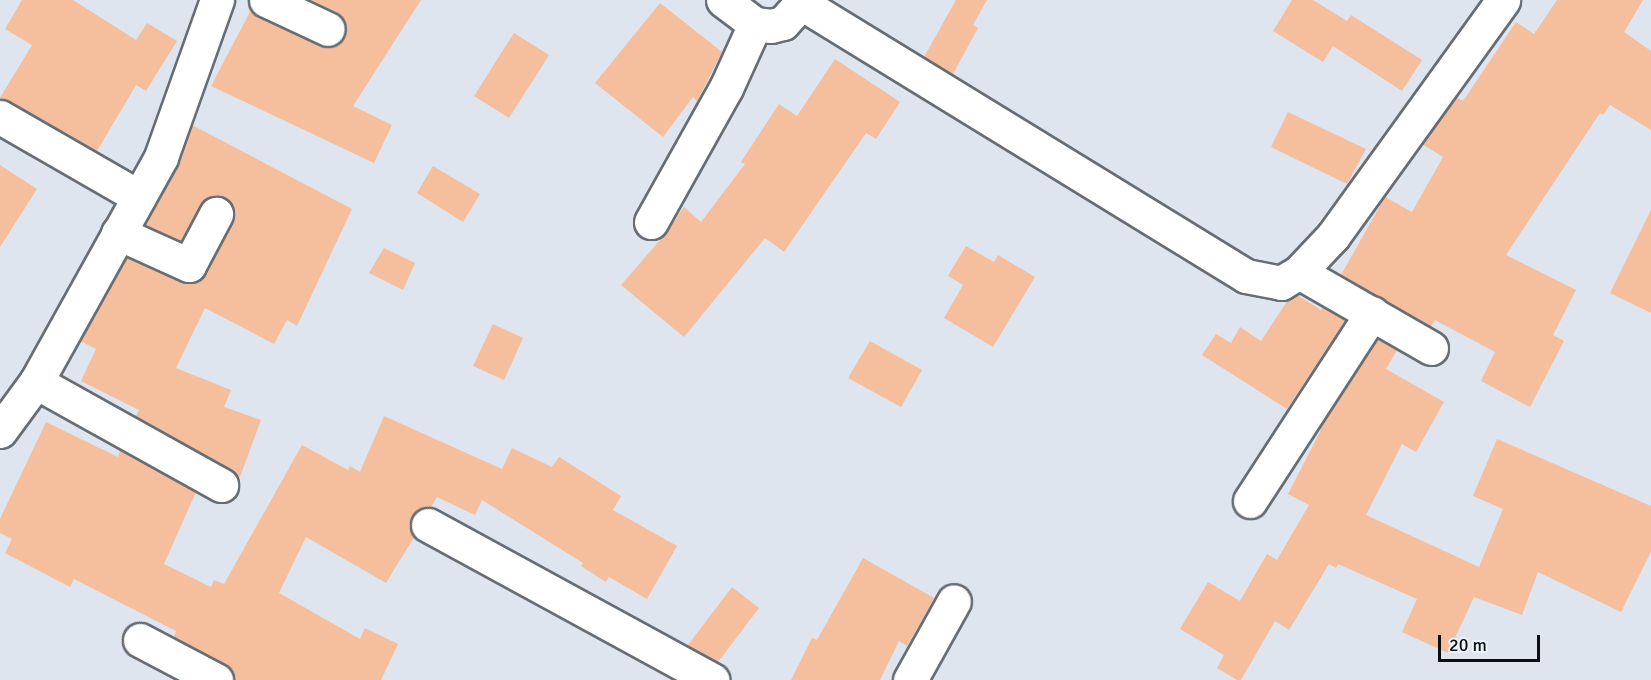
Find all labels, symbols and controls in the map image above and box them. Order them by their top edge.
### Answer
scale bar [1441,623,1543,661]
text: 20 m [1449,634,1487,656]

